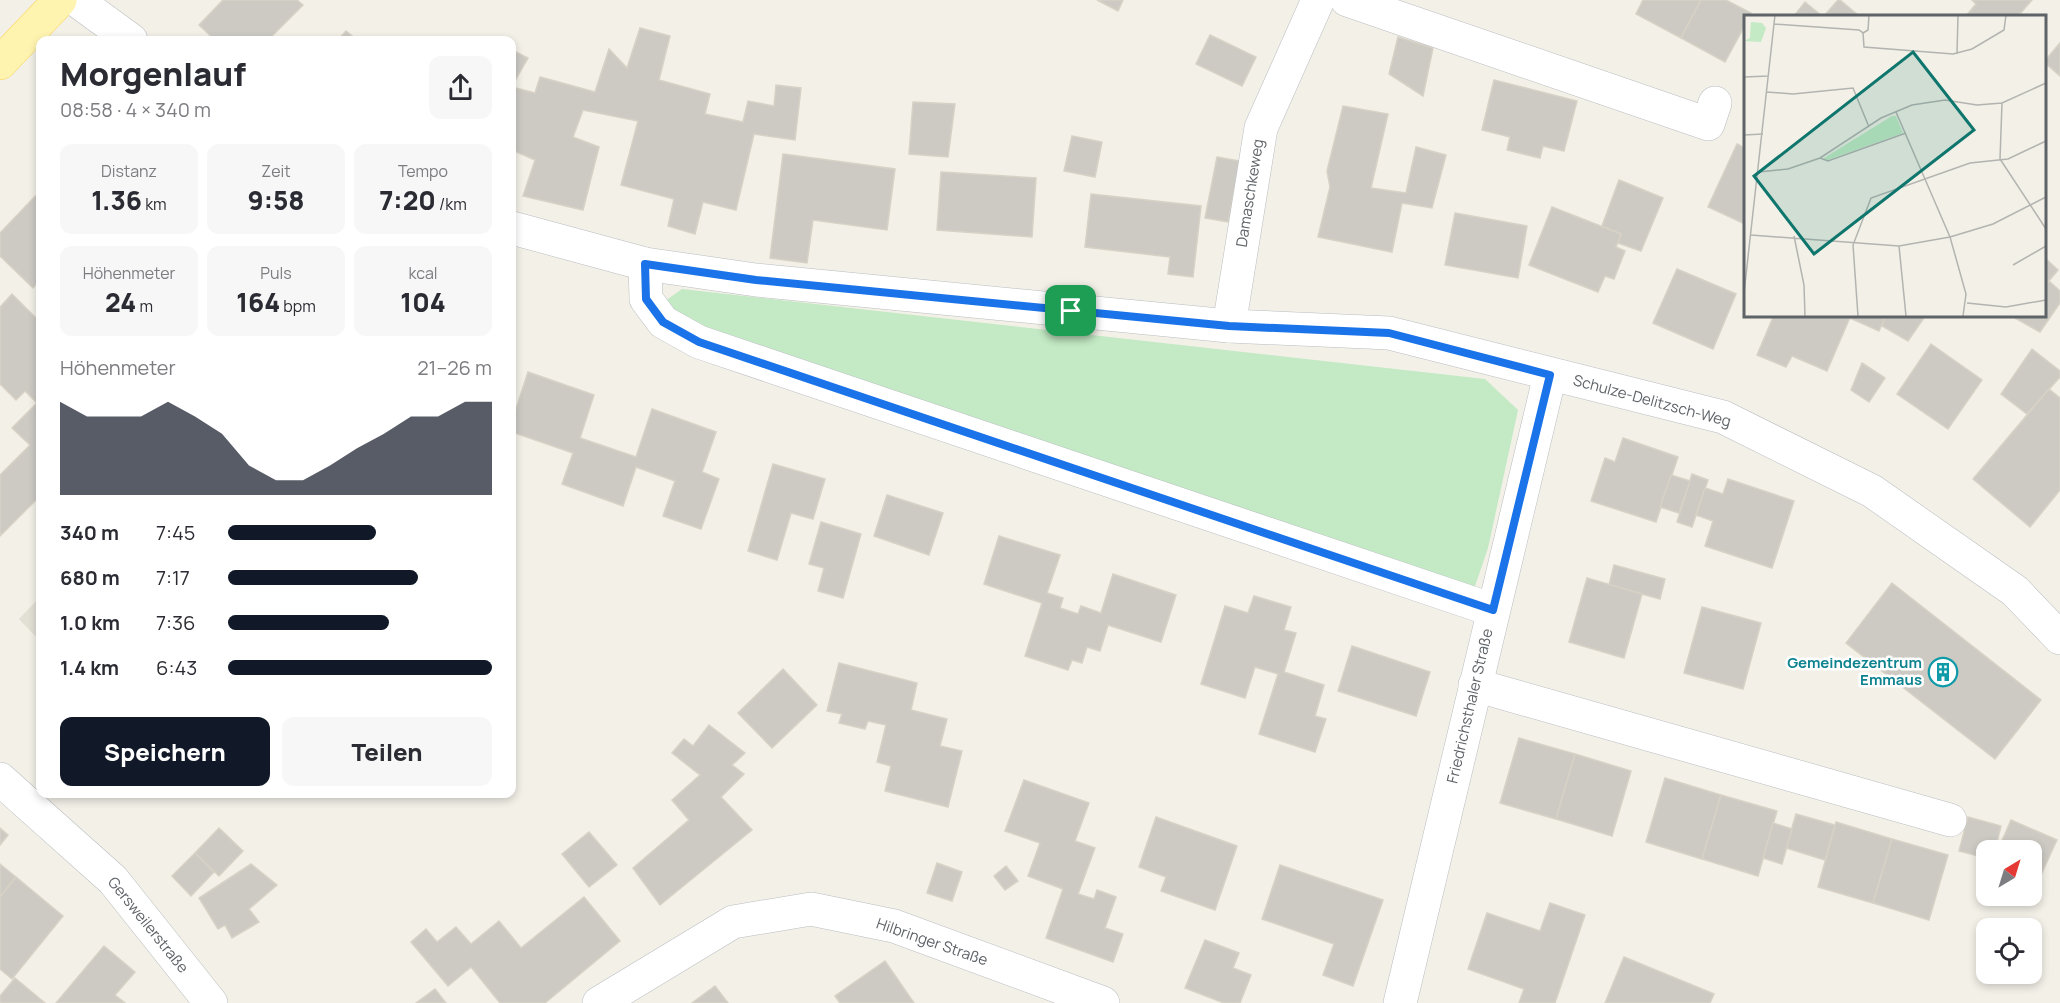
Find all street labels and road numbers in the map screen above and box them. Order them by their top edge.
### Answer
street label: Damaschkeweg [1231,137,1268,248]
street label: Schulze-Delitzsch-Weg [1571,369,1733,432]
street label: Friedrichsthaler Straße [1441,626,1498,785]
street label: Gersweilerstraße [103,872,194,977]
street label: Hilbringer Straße [874,913,991,970]

